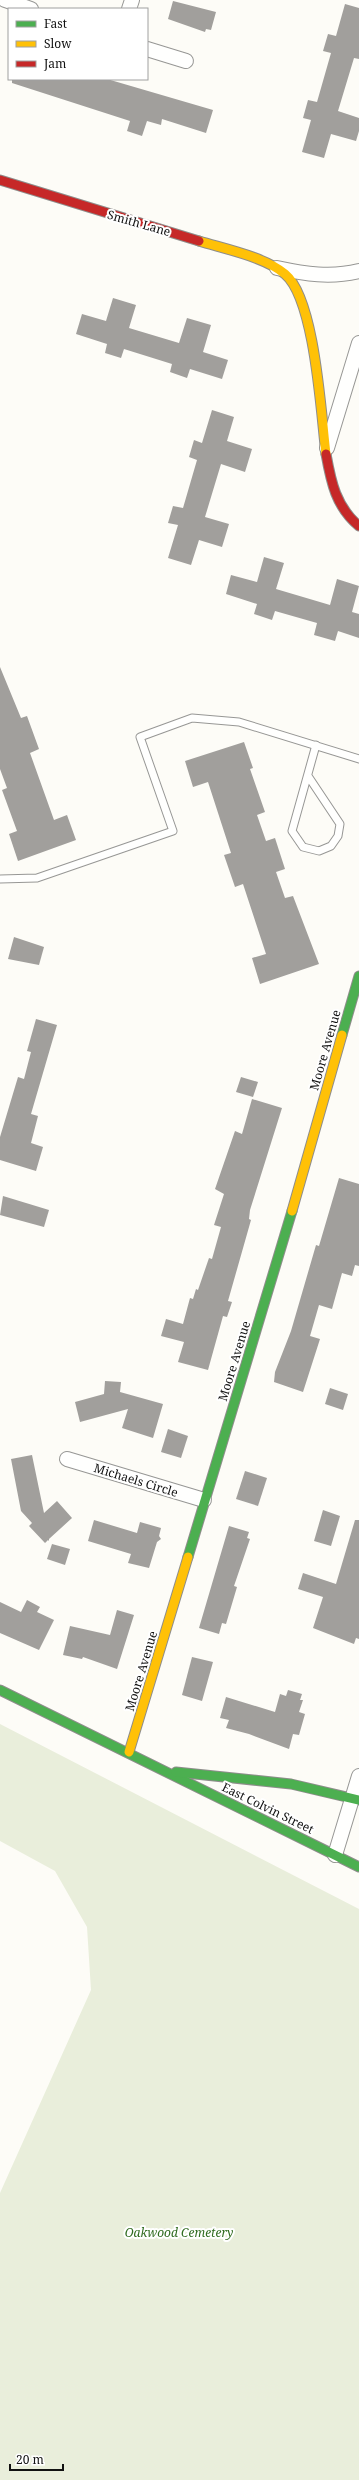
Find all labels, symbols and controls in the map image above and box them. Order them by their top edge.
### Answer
legend [8,8,148,80]
text: Fast [44,15,67,32]
text: Slow [44,35,72,52]
text: Jam [43,55,66,72]
street label: Smith Lane [105,206,173,240]
street label: Moore Avenue [305,1008,345,1092]
street label: Moore Avenue [214,1319,254,1403]
street label: Michaels Circle [92,1459,180,1501]
street label: Moore Avenue [121,1629,161,1713]
street label: East Colvin Street [219,1778,317,1838]
park label: Oakwood Cemetery [125,2224,233,2241]
scale bar [10,2446,63,2472]
text: 20 m [16,2451,44,2468]

